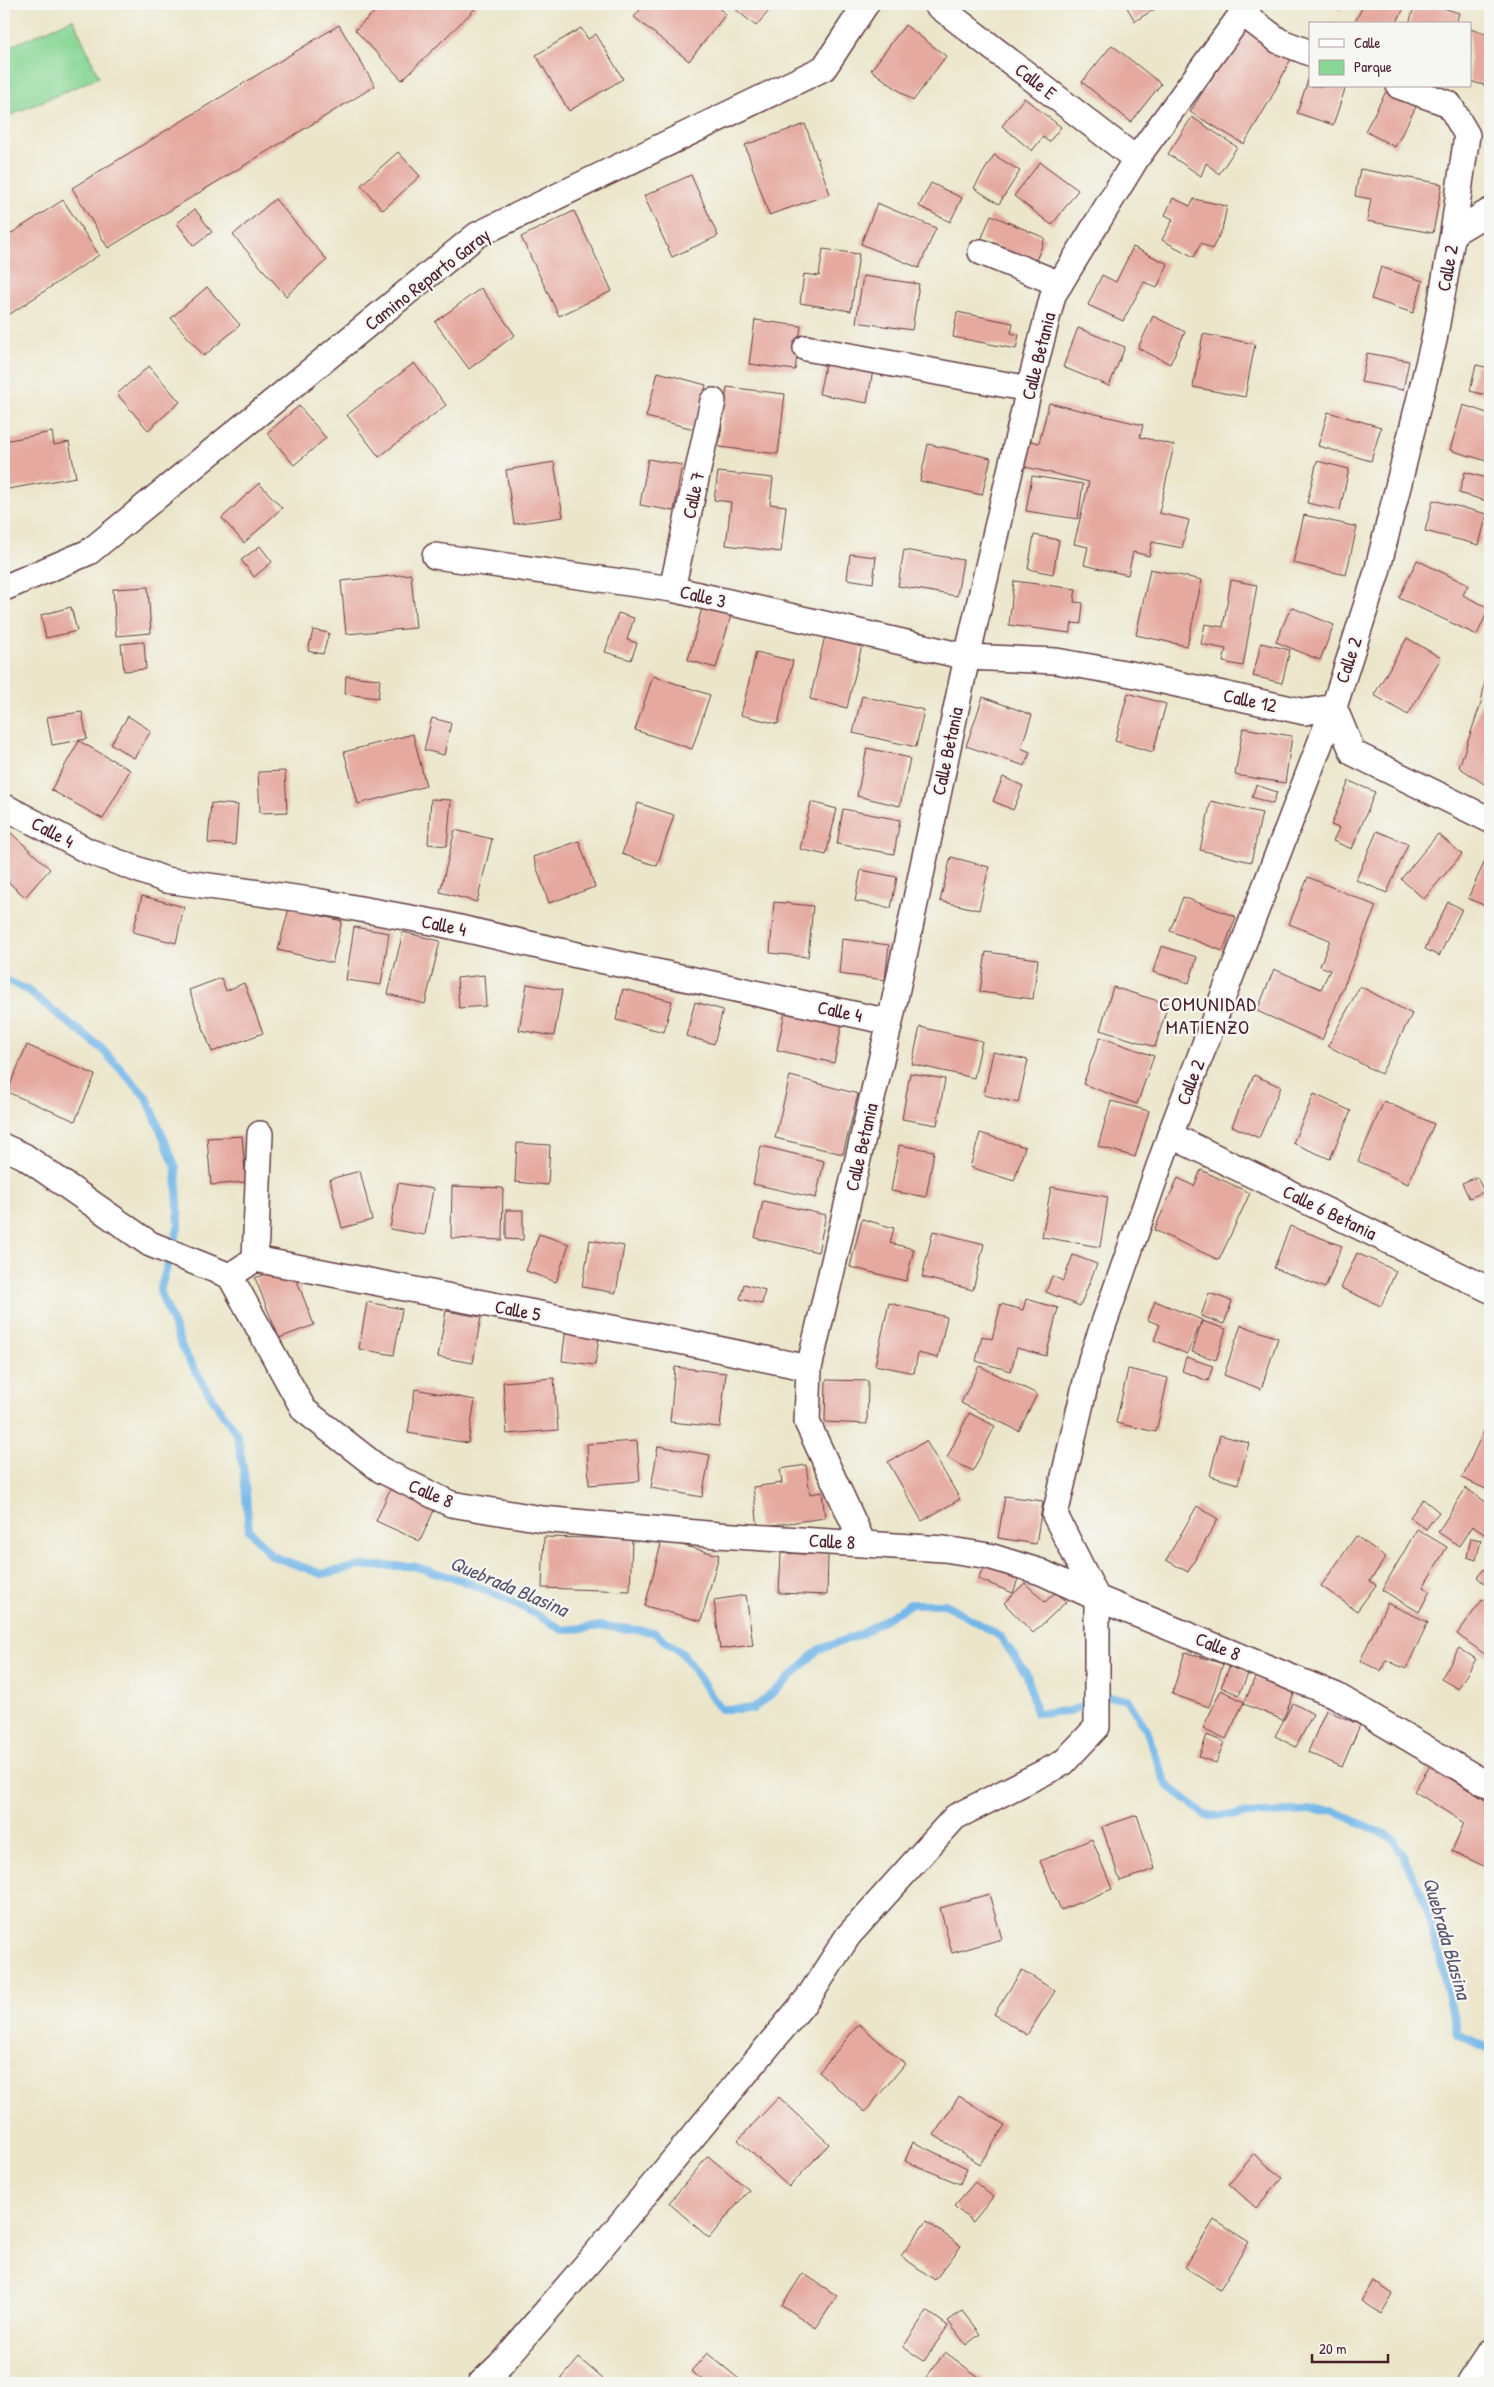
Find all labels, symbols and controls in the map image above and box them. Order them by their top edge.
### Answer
legend [1309,22,1472,88]
text: Calle [1354,32,1381,53]
street label: Calle E [1010,56,1063,106]
text: Parque [1354,56,1392,77]
street label: Camino Reparto Garay [359,222,495,336]
street label: Calle 2 [1430,243,1464,293]
street label: Calle Betania [1015,309,1062,403]
street label: Calle 7 [675,469,711,521]
street label: Calle 3 [677,578,729,614]
street label: Calle 2 [1328,634,1368,686]
street label: Calle 12 [1221,682,1279,718]
street label: Calle Betania [925,704,969,797]
street label: Calle 4 [27,810,79,854]
street label: Calle 4 [419,908,469,942]
district label: COMUNIDAD MATIENZO [1159,990,1257,1040]
street label: Calle 4 [815,994,865,1028]
street label: Calle 2 [1169,1055,1211,1109]
street label: Calle Betania [838,1100,884,1194]
street label: Calle 6 Betania [1279,1178,1382,1246]
street label: Calle 5 [493,1293,543,1327]
street label: Calle 8 [405,1472,457,1514]
street label: Calle 8 [808,1527,856,1555]
water label: Quebrada Blasina [446,1549,574,1623]
street label: Calle 8 [1192,1625,1244,1667]
water label: Quebrada Blasina [1417,1874,1478,2004]
scale bar [1312,2332,1388,2364]
text: 20 m [1319,2338,1346,2359]

